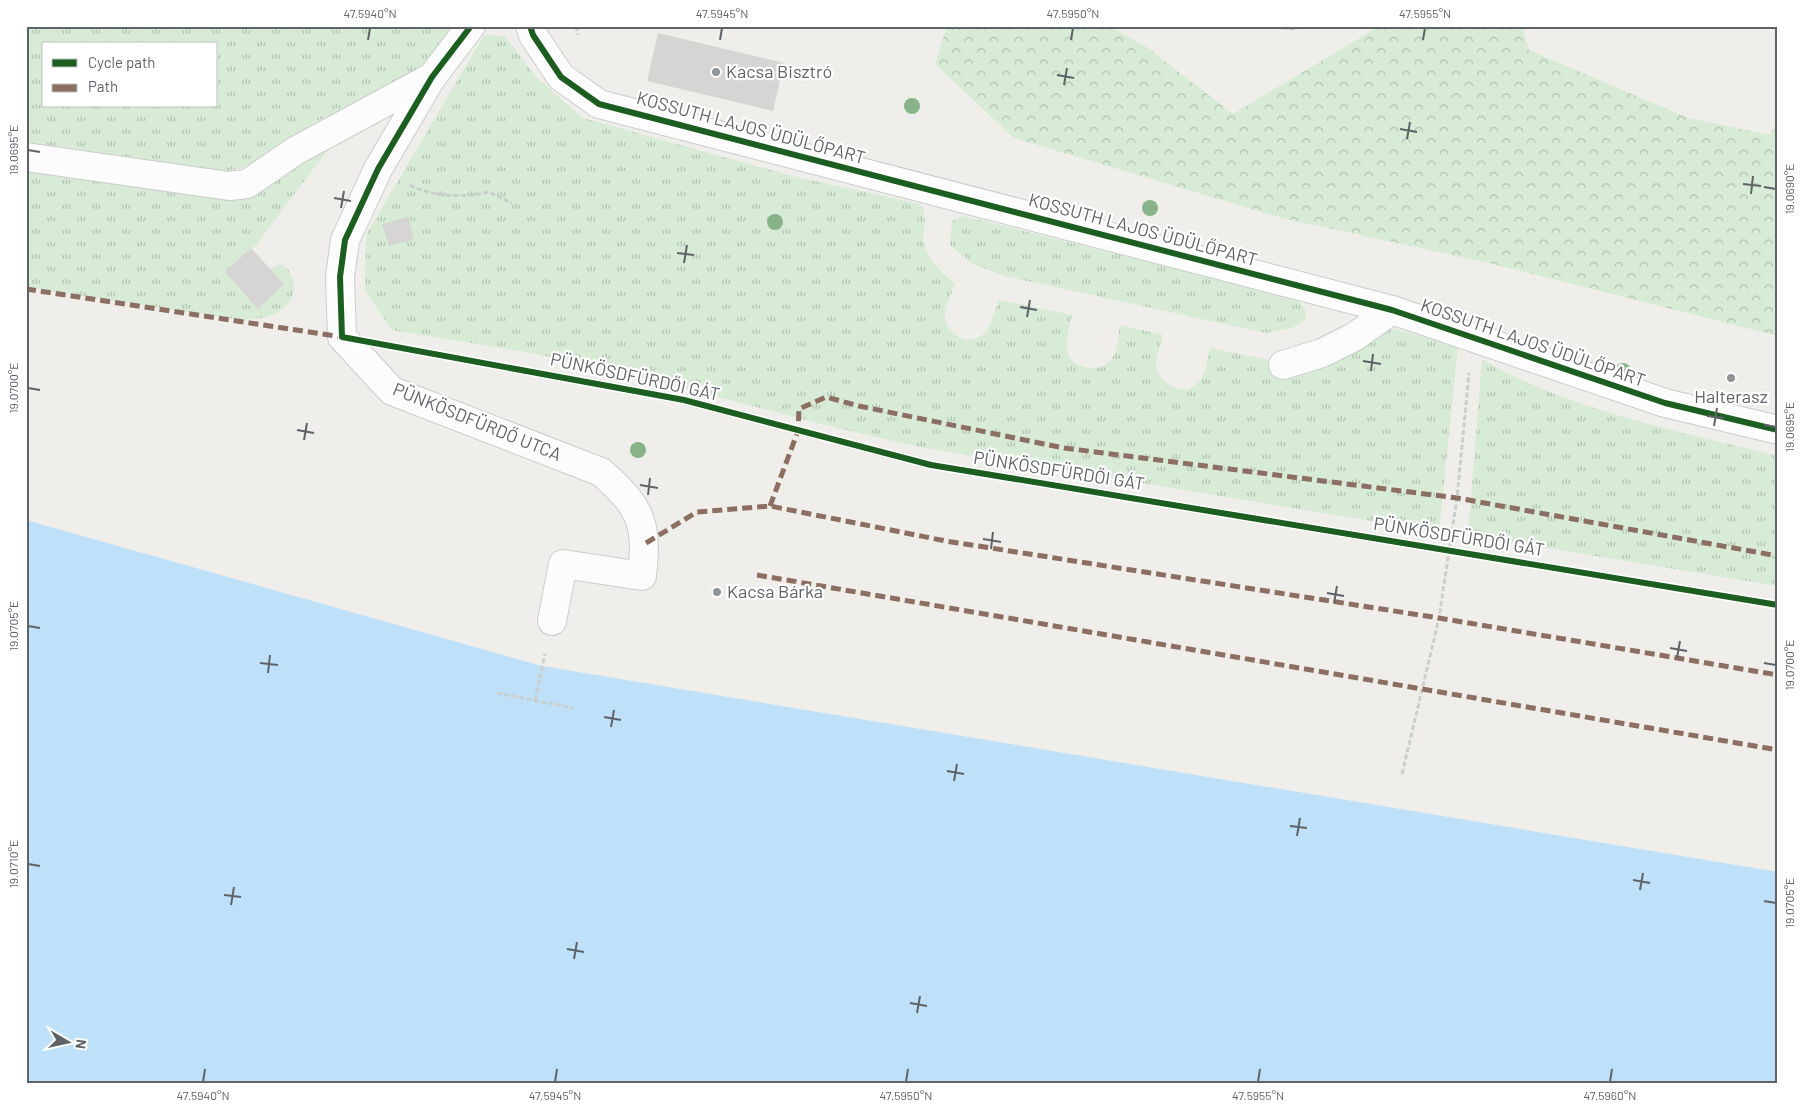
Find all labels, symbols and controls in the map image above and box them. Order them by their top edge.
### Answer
text: 47.5940°N [343,6,397,20]
text: 47.5945°N [696,6,748,20]
text: 47.5950°N [1047,6,1099,20]
text: 47.5955°N [1399,6,1451,20]
legend [42,42,218,108]
text: Cycle path [88,53,155,71]
place label: Kacsa Bisztró [726,60,832,82]
marker: Kacsa Bisztró [710,66,722,78]
text: Path [88,77,118,95]
street label: KOSSUTH LAJOS ÜDÜLŐPART [634,86,868,168]
text: 19.0695°E [6,125,20,175]
text: 19.0690°E [1782,163,1796,215]
street label: KOSSUTH LAJOS ÜDÜLŐPART [1026,188,1260,270]
street label: KOSSUTH LAJOS ÜDÜLŐPART [1418,293,1649,391]
street label: PÜNKÖSDFÜRDŐI GÁT [549,347,722,405]
text: 19.0700°E [6,362,20,414]
marker: Halterasz [1725,372,1737,384]
street label: PÜNKÖSDFÜRDŐ UTCA [390,377,565,465]
place label: Halterasz [1694,385,1768,407]
text: 19.0695°E [1782,402,1796,452]
street label: PÜNKÖSDFÜRDŐI GÁT [972,446,1146,494]
street label: PÜNKÖSDFÜRDŐI GÁT [1372,512,1546,560]
place label: Kacsa Bárka [727,580,823,602]
marker: Kacsa Bárka [711,586,723,598]
text: 19.0705°E [6,601,20,651]
text: 19.0700°E [1782,639,1796,691]
text: 19.0710°E [6,840,20,888]
text: 19.0705°E [1782,878,1796,928]
north arrow [42,1016,92,1066]
text: N [72,1038,90,1050]
text: 47.5940°N [176,1088,230,1102]
text: 47.5945°N [529,1088,581,1102]
text: 47.5950°N [880,1088,932,1102]
text: 47.5955°N [1232,1088,1284,1102]
text: 47.5960°N [1584,1088,1636,1102]

